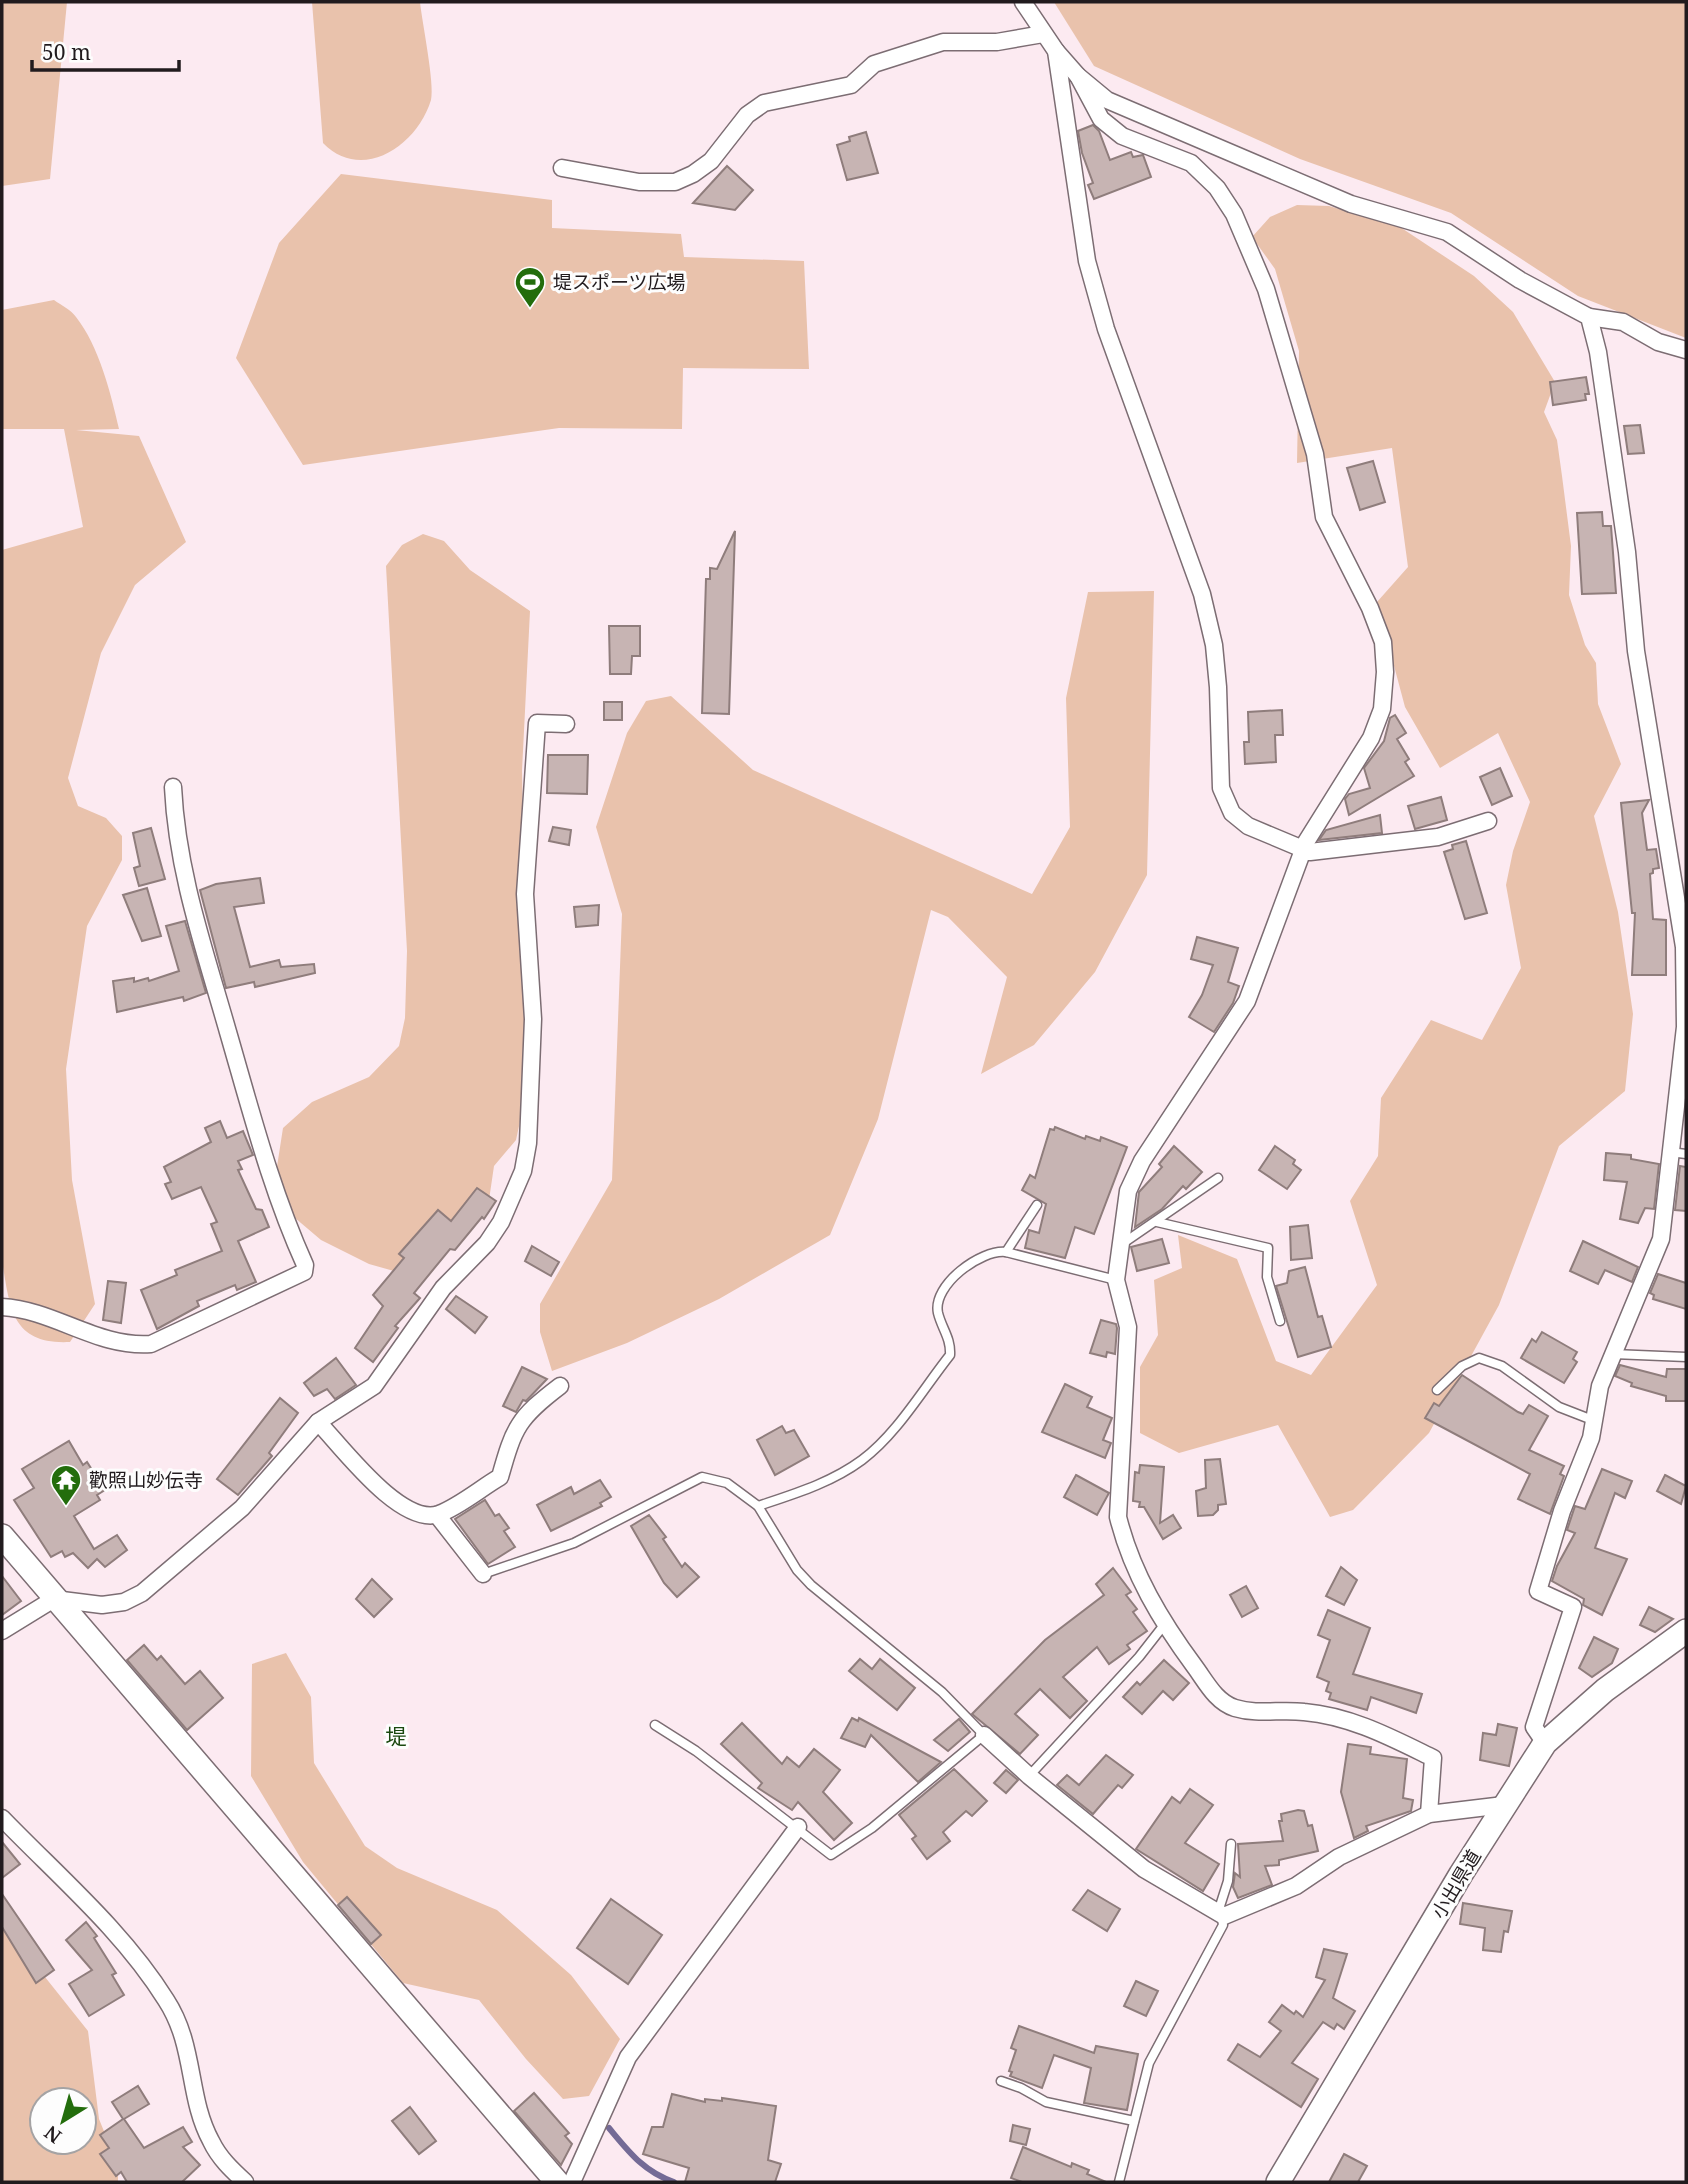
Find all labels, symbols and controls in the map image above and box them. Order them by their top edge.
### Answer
scale bar [32,28,178,72]
text: 50 m [42,38,91,66]
sports icon: 堤スポーツ広場 [513,265,547,309]
place label: 堤スポーツ広場 [553,269,686,295]
temple icon: 歡照山妙伝寺 [49,1463,83,1507]
place label: 歡照山妙伝寺 [89,1467,203,1493]
district label: 堤 [386,1722,407,1750]
street label: 小出県道 [1425,1845,1487,1923]
north arrow [28,2086,98,2156]
text: N [39,2120,67,2149]

